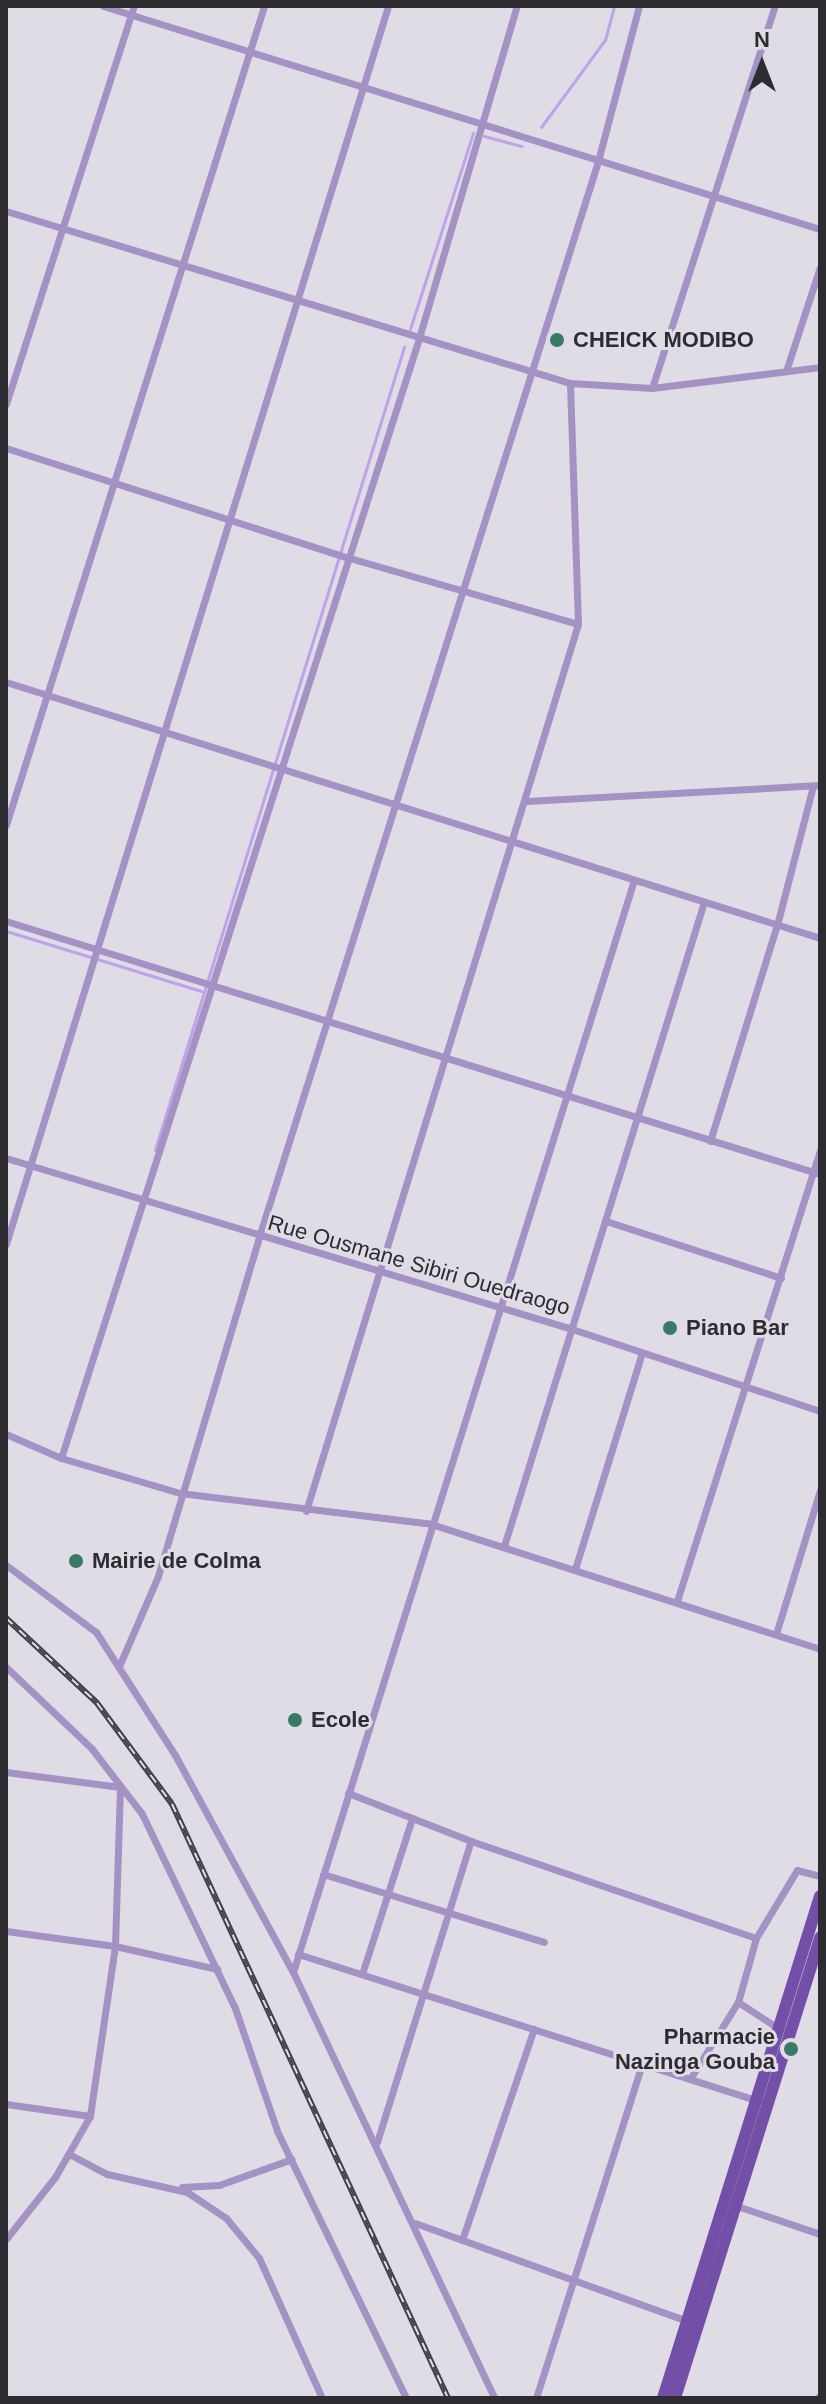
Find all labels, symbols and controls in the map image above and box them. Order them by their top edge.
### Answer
north arrow [722,24,802,104]
text: N [754,27,770,52]
place label: CHEICK MODIBO [573,327,754,353]
marker: CHEICK MODIBO [548,331,566,349]
street label: Rue Ousmane Sibiri Ouedraogo [265,1209,573,1321]
place label: Piano Bar [686,1315,789,1341]
marker: Piano Bar [661,1319,679,1337]
place label: Mairie de Colma [92,1548,261,1574]
marker: Mairie de Colma [67,1552,85,1570]
place label: Ecole [311,1707,370,1733]
marker: Ecole [286,1711,304,1729]
place label: Pharmacie Nazinga Gouba [615,2023,775,2074]
marker: Pharmacie Nazinga Gouba [782,2040,800,2058]

